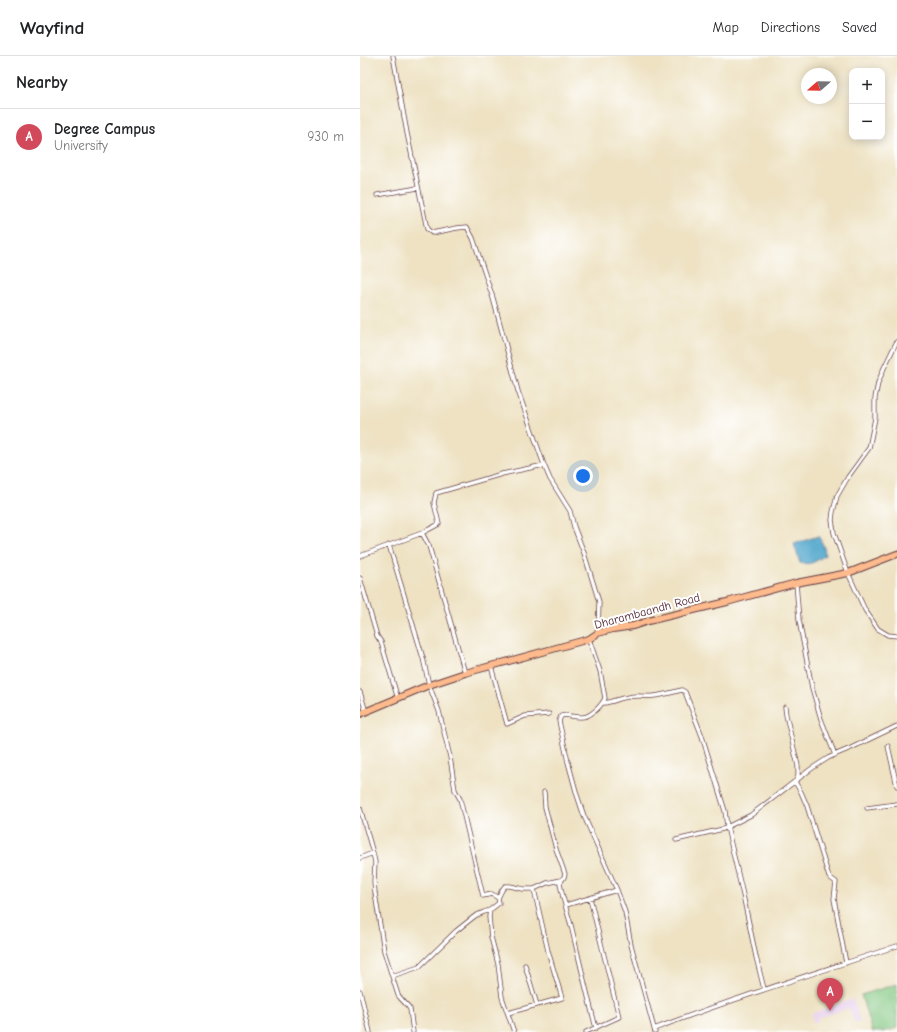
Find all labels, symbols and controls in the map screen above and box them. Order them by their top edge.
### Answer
text: Wayfind [20,17,84,39]
text: Map [712,19,739,36]
text: Directions [761,19,820,36]
text: Saved [842,19,877,36]
north arrow [801,68,837,104]
map controls [849,68,885,140]
button: + [849,68,885,104]
text: Nearby [16,73,67,92]
button: − [849,104,885,140]
text: Degree Campus [54,120,155,138]
text: A [25,129,33,144]
text: 930 m [308,129,344,144]
text: University [54,138,108,153]
your location [573,466,593,486]
street label: Dharambaandh Road [593,590,701,632]
pin: A [817,978,843,1011]

